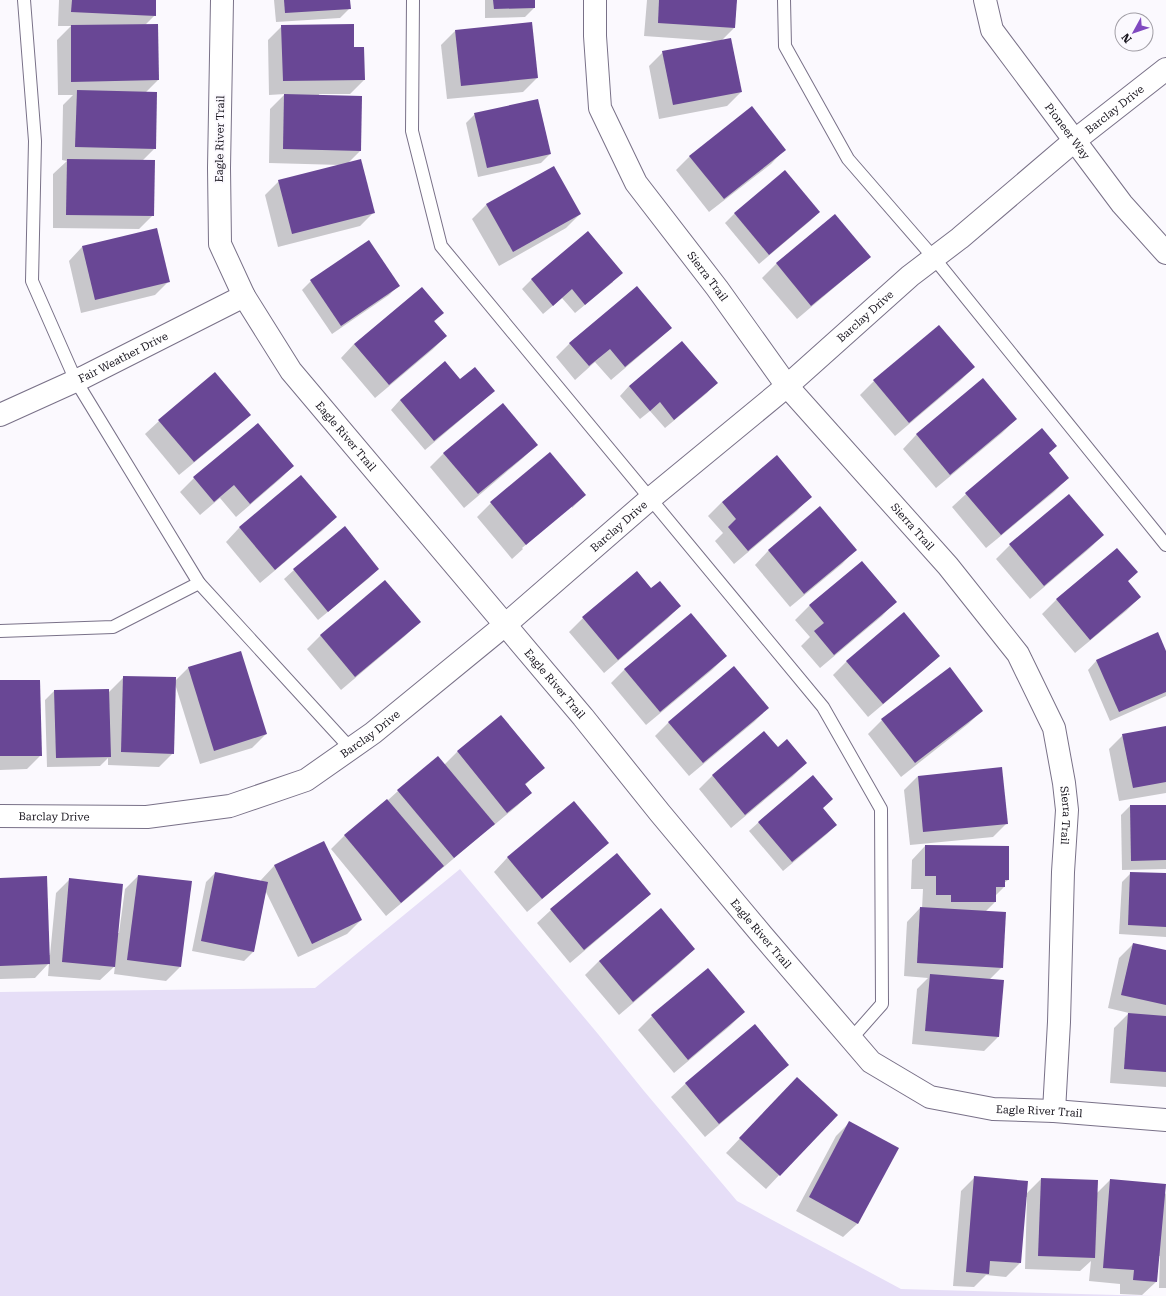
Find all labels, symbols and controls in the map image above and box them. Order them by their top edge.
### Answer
north arrow [1114,12,1154,52]
text: N [1119,30,1134,46]
street label: Barclay Drive [1082,82,1146,136]
street label: Eagle River Trail [213,95,227,182]
street label: Pioneer Way [1042,100,1093,162]
street label: Sierra Trail [685,249,731,304]
street label: Barclay Drive [834,288,896,345]
street label: Fair Weather Drive [76,329,170,385]
street label: Eagle River Trail [313,399,379,474]
street label: Barclay Drive [588,498,650,554]
street label: Sierra Trail [888,500,938,553]
street label: Eagle River Trail [522,646,588,722]
street label: Barclay Drive [338,707,402,760]
street label: Sierra Trail [1058,785,1074,846]
street label: Barclay Drive [18,810,90,823]
street label: Eagle River Trail [728,896,795,971]
street label: Eagle River Trail [996,1103,1084,1120]

